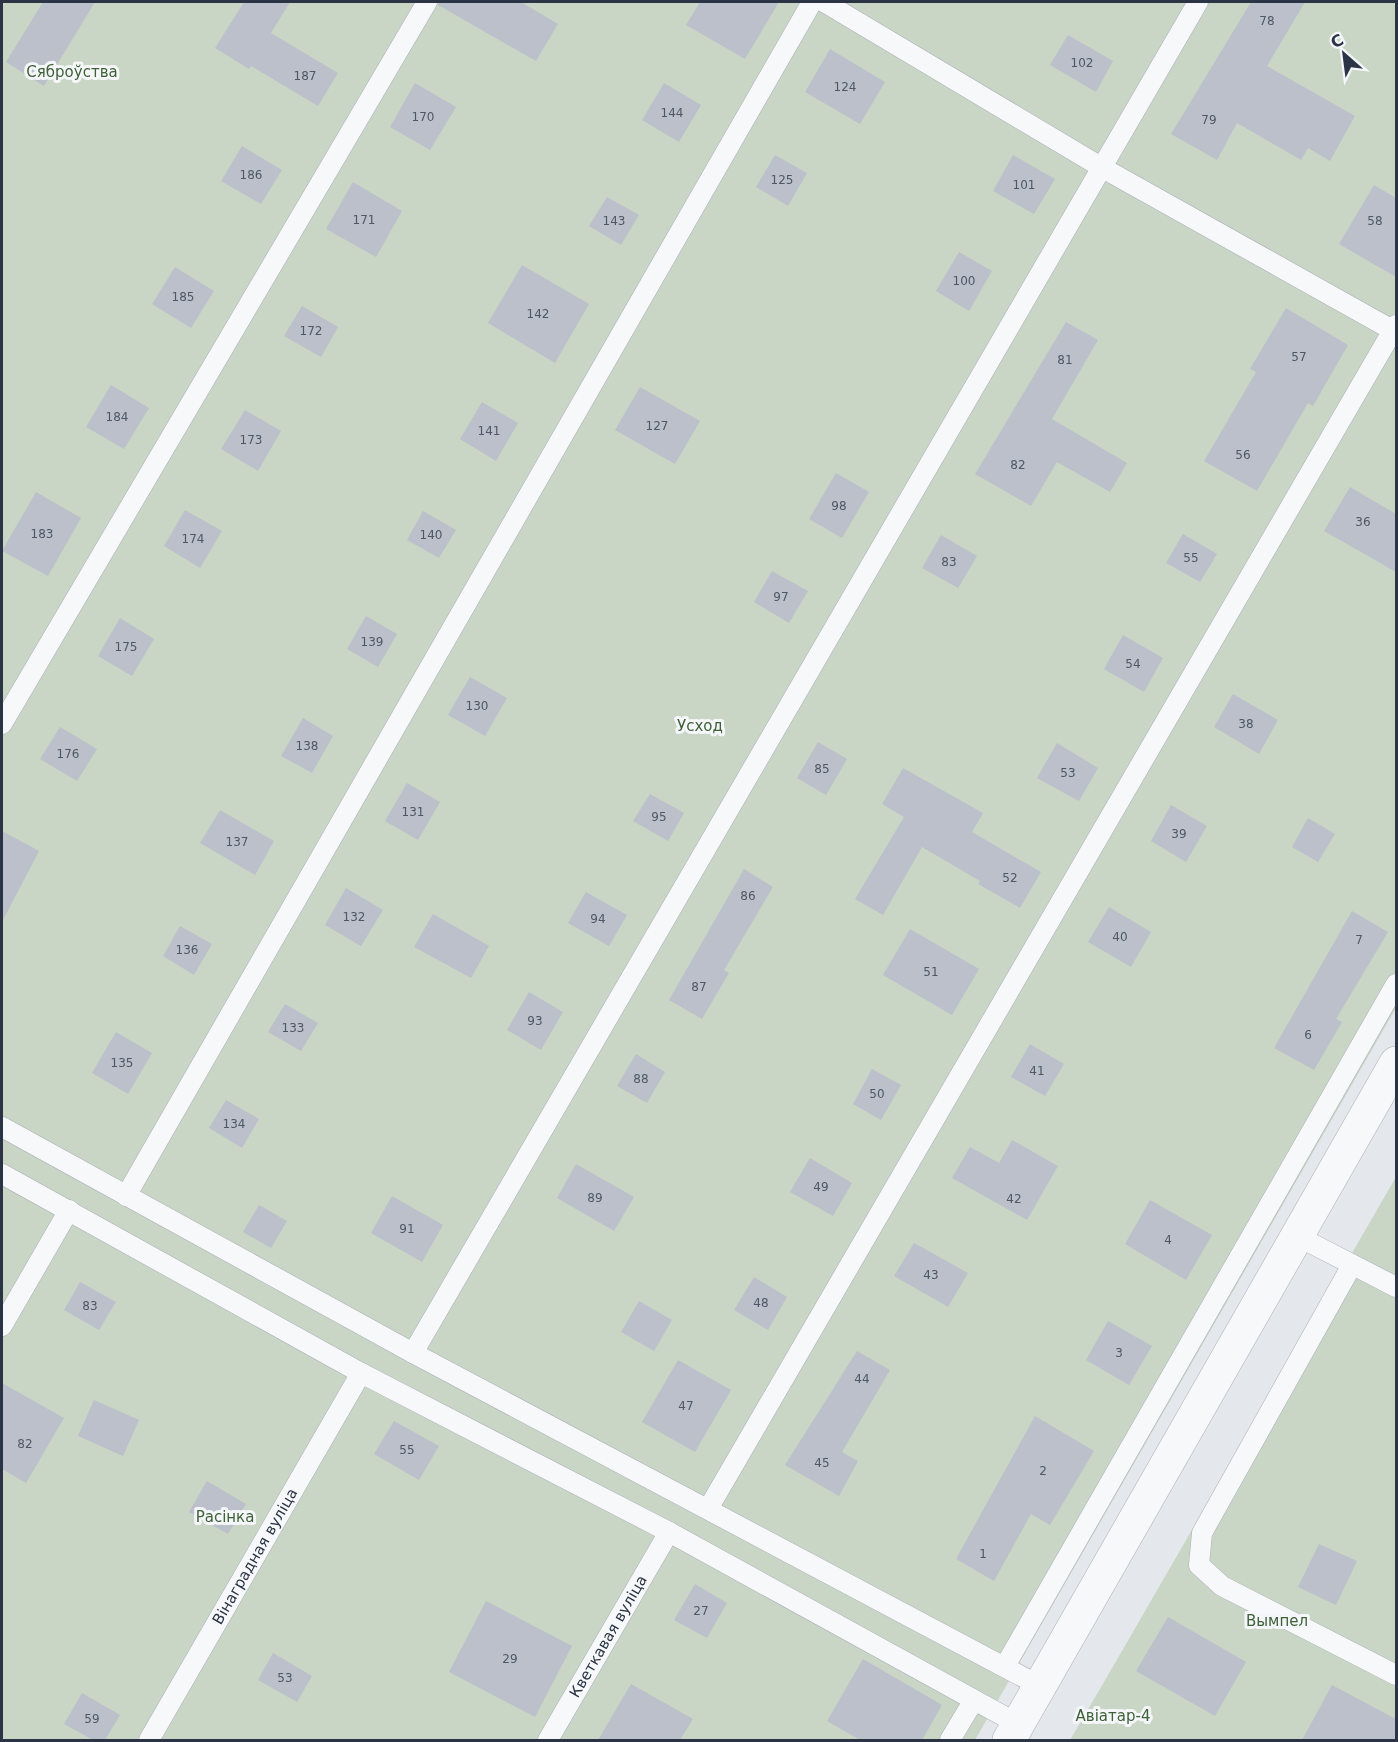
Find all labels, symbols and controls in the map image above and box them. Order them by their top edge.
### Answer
house number: 78 [1259,14,1275,28]
north arrow [1314,24,1374,84]
text: С [1328,30,1347,52]
house number: 102 [1071,56,1093,70]
park label: Сяброўства [26,63,118,81]
house number: 187 [294,69,316,83]
house number: 124 [834,80,856,94]
house number: 144 [661,106,683,120]
house number: 170 [412,110,434,124]
house number: 79 [1201,113,1217,127]
house number: 186 [240,168,262,182]
house number: 125 [771,173,793,187]
house number: 101 [1013,178,1035,192]
house number: 171 [353,213,375,227]
house number: 143 [603,214,625,228]
house number: 58 [1367,214,1383,228]
house number: 100 [953,274,975,288]
house number: 185 [172,290,194,304]
house number: 142 [527,307,549,321]
house number: 172 [300,324,322,338]
house number: 57 [1291,350,1307,364]
house number: 81 [1057,353,1073,367]
house number: 184 [106,410,128,424]
house number: 127 [646,419,668,433]
house number: 141 [478,424,500,438]
house number: 173 [240,433,262,447]
house number: 56 [1235,448,1251,462]
house number: 82 [1010,458,1026,472]
house number: 98 [831,499,847,513]
house number: 36 [1355,515,1371,529]
house number: 183 [31,527,53,541]
house number: 140 [420,528,442,542]
house number: 174 [182,532,204,546]
house number: 55 [1183,551,1199,565]
house number: 83 [941,555,957,569]
house number: 97 [773,590,789,604]
house number: 139 [361,635,383,649]
house number: 175 [115,640,137,654]
house number: 54 [1125,657,1141,671]
house number: 130 [466,699,488,713]
park label: Усход [677,717,723,735]
house number: 38 [1238,717,1254,731]
house number: 138 [296,739,318,753]
house number: 176 [57,747,79,761]
house number: 85 [814,762,830,776]
house number: 53 [1060,766,1076,780]
house number: 131 [402,805,424,819]
house number: 95 [651,810,667,824]
house number: 39 [1171,827,1187,841]
house number: 137 [226,835,248,849]
house number: 52 [1002,871,1018,885]
house number: 86 [740,889,756,903]
house number: 132 [343,910,365,924]
house number: 94 [590,912,606,926]
house number: 40 [1112,930,1128,944]
house number: 7 [1355,933,1363,947]
house number: 136 [176,943,198,957]
house number: 51 [923,965,939,979]
house number: 87 [691,980,707,994]
house number: 93 [527,1014,543,1028]
house number: 133 [282,1021,304,1035]
house number: 6 [1304,1028,1312,1042]
house number: 135 [111,1056,133,1070]
house number: 41 [1029,1064,1045,1078]
house number: 88 [633,1072,649,1086]
house number: 50 [869,1087,885,1101]
house number: 134 [223,1117,245,1131]
house number: 49 [813,1180,829,1194]
house number: 89 [587,1191,603,1205]
house number: 42 [1006,1192,1022,1206]
house number: 91 [399,1222,415,1236]
house number: 4 [1164,1233,1172,1247]
house number: 43 [923,1268,939,1282]
house number: 48 [753,1296,769,1310]
house number: 83 [82,1299,98,1313]
house number: 3 [1115,1346,1123,1360]
house number: 44 [854,1372,870,1386]
house number: 47 [678,1399,694,1413]
house number: 82 [17,1437,33,1451]
house number: 55 [399,1443,415,1457]
house number: 45 [814,1456,830,1470]
house number: 2 [1039,1464,1047,1478]
street label: Вінаградная вуліца [209,1485,301,1628]
park label: Расінка [196,1508,254,1526]
house number: 1 [979,1547,987,1561]
street label: Кветкавая вуліца [566,1572,651,1701]
house number: 27 [693,1604,709,1618]
park label: Вымпел [1246,1612,1308,1630]
house number: 29 [502,1652,518,1666]
house number: 53 [277,1671,293,1685]
park label: Авіатар-4 [1076,1707,1150,1725]
house number: 59 [84,1712,100,1726]

